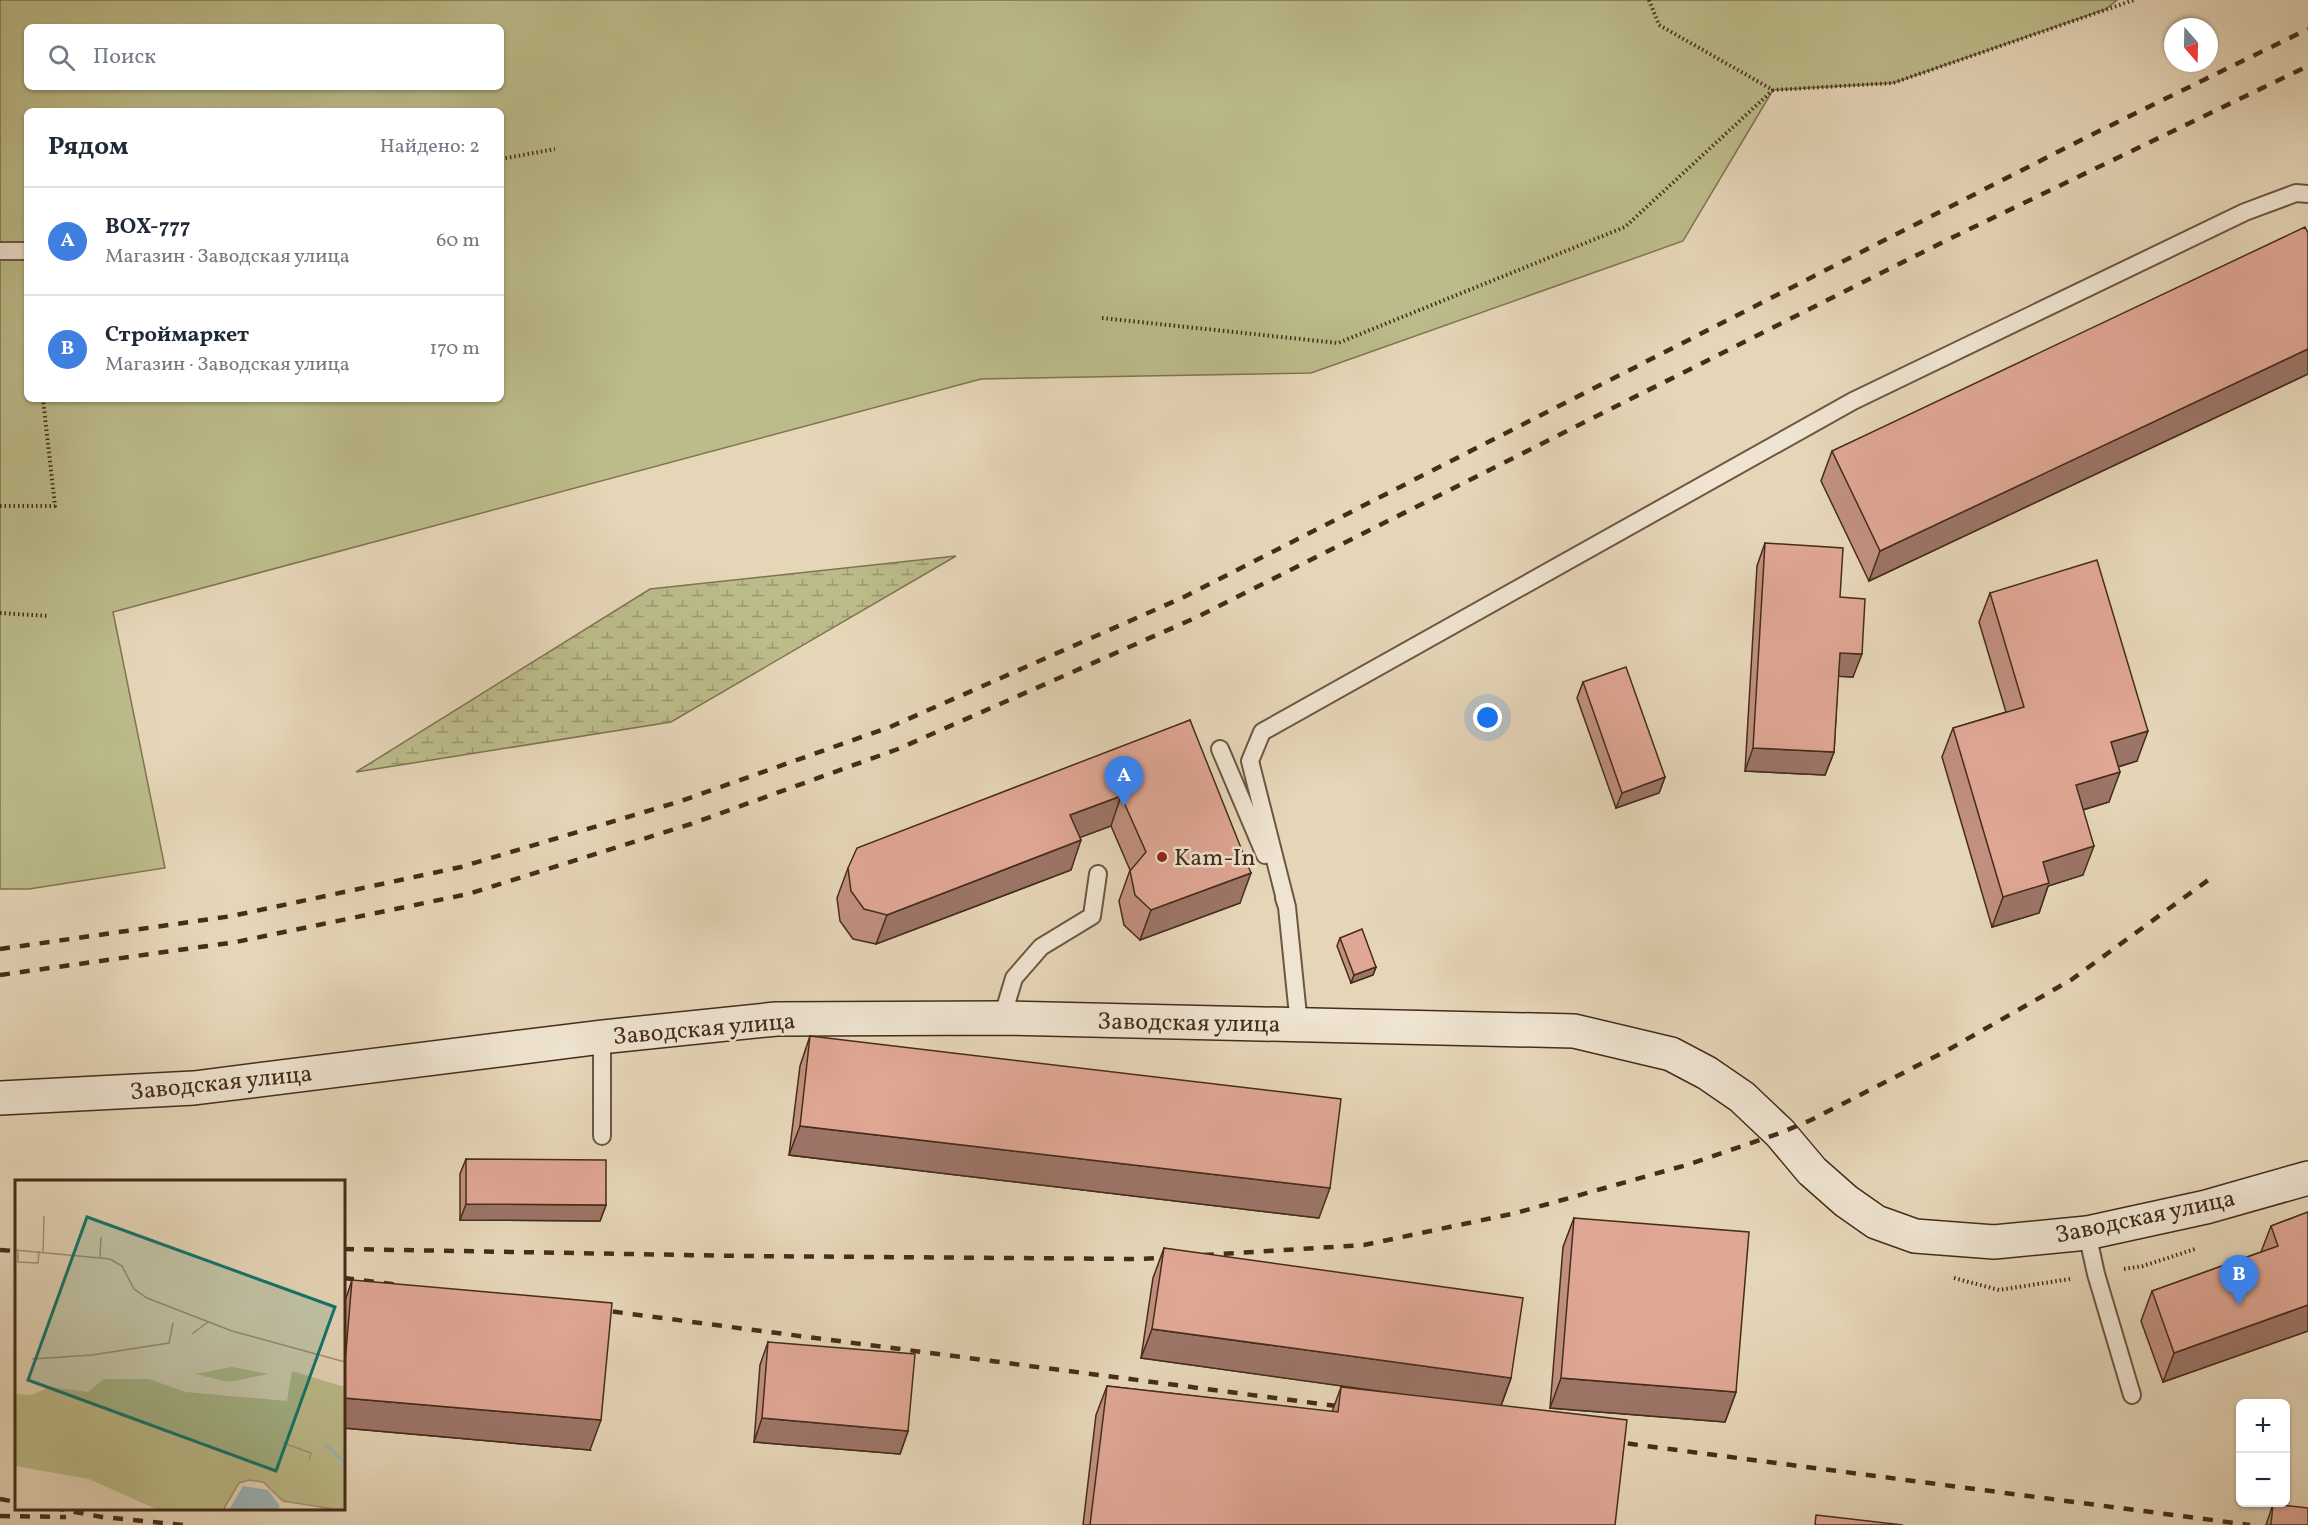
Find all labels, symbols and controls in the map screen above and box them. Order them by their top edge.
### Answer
north arrow [2164,18,2218,72]
search box [24,24,504,90]
icon: search [45,41,78,74]
text: Поиск [93,42,156,73]
text: Рядом [48,129,128,165]
text: Найдено: 2 [380,133,480,161]
text: ВОХ-777 [105,212,191,243]
text: A [60,227,75,255]
text: 60 m [436,227,480,255]
text: Магазин · Заводская улица [105,243,350,271]
text: Строймаркет [105,320,249,351]
text: B [61,335,74,363]
text: 170 m [430,335,480,363]
text: Магазин · Заводская улица [105,351,350,379]
your location [1473,703,1502,732]
pin: A [1104,756,1144,806]
place label: Kam-In [1174,842,1256,876]
marker: Kam-In [1155,850,1169,864]
street label: Заводская улица [612,1005,797,1055]
street label: Заводская улица [1097,1005,1281,1043]
street label: Заводская улица [128,1058,314,1110]
inset map [15,1180,345,1510]
street label: Заводская улица [2052,1182,2238,1254]
pin: B [2220,1256,2258,1305]
map controls [2236,1399,2290,1507]
button: + [2236,1399,2290,1453]
button: − [2236,1453,2290,1507]

